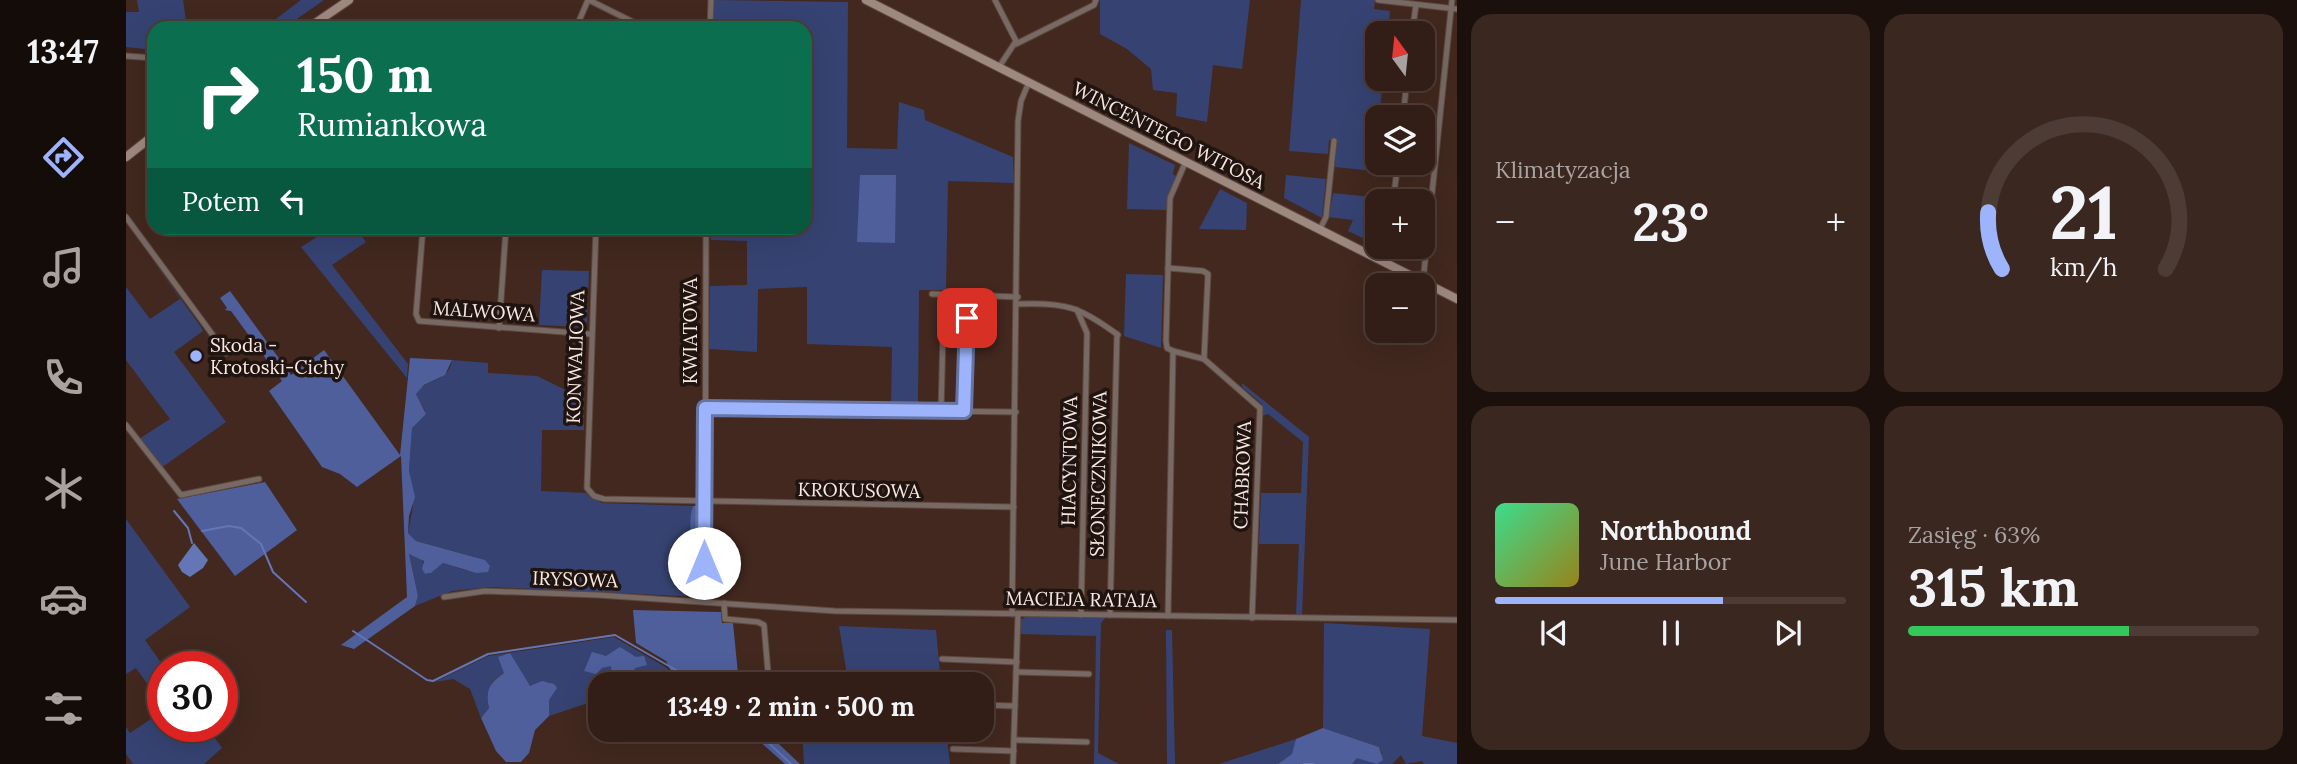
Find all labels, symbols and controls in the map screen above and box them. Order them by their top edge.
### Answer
north arrow [1365,21,1435,91]
map controls [1365,21,1435,343]
text: 13:47 [27,31,99,72]
text: 150 m [297,43,433,105]
icon: right [182,49,273,140]
street label: WINCENTEGO WITOSA [1069,76,1270,194]
text: Rumiankowa [297,104,487,145]
button: layers [1365,105,1435,175]
icon: directions [39,133,88,182]
text: Klimatyzacja [1495,155,1631,184]
text: 21 [2049,166,2118,259]
icon: left [274,182,312,220]
text: Potem [182,185,260,218]
button: + [1365,189,1435,259]
text: 23° [1632,189,1709,255]
text: − [1495,198,1515,246]
text: + [1826,198,1846,246]
icon: music [39,243,88,292]
text: km/h [2050,251,2117,283]
button: − [1365,273,1435,343]
street label: KWIATOWA [678,277,702,384]
pin [937,288,997,348]
street label: KONWALIOWA [561,289,589,424]
street label: MALWOWA [432,295,537,327]
icon: arrive [948,299,986,337]
place label: Skoda - Krotoski-Cichy [210,333,344,379]
marker: Skoda - Krotoski-Cichy [188,348,204,364]
icon: phone [39,353,88,402]
street label: SŁONECZNIKOWA [1085,390,1111,557]
street label: HIACYNTOWA [1056,395,1082,526]
street label: CHABROWA [1228,419,1256,530]
icon: climate [39,464,88,513]
street label: KROKUSOWA [797,477,922,503]
text: Northbound [1600,514,1751,547]
text: Zasięg · 63% [1908,520,2040,549]
position arrow [667,526,741,600]
text: June Harbor [1600,547,1731,576]
text: 315 km [1908,554,2079,620]
street label: IRYSOWA [532,566,619,593]
icon: car [39,574,88,623]
street label: MACIEJA RATAJA [1005,586,1158,612]
icon: previous [1535,614,1573,652]
icon: pause [1652,614,1690,652]
icon: next [1769,614,1807,652]
speed limit sign: 30 [147,651,238,742]
icon: filters [39,684,88,733]
text: 13:49 · 2 min · 500 m [667,690,915,723]

